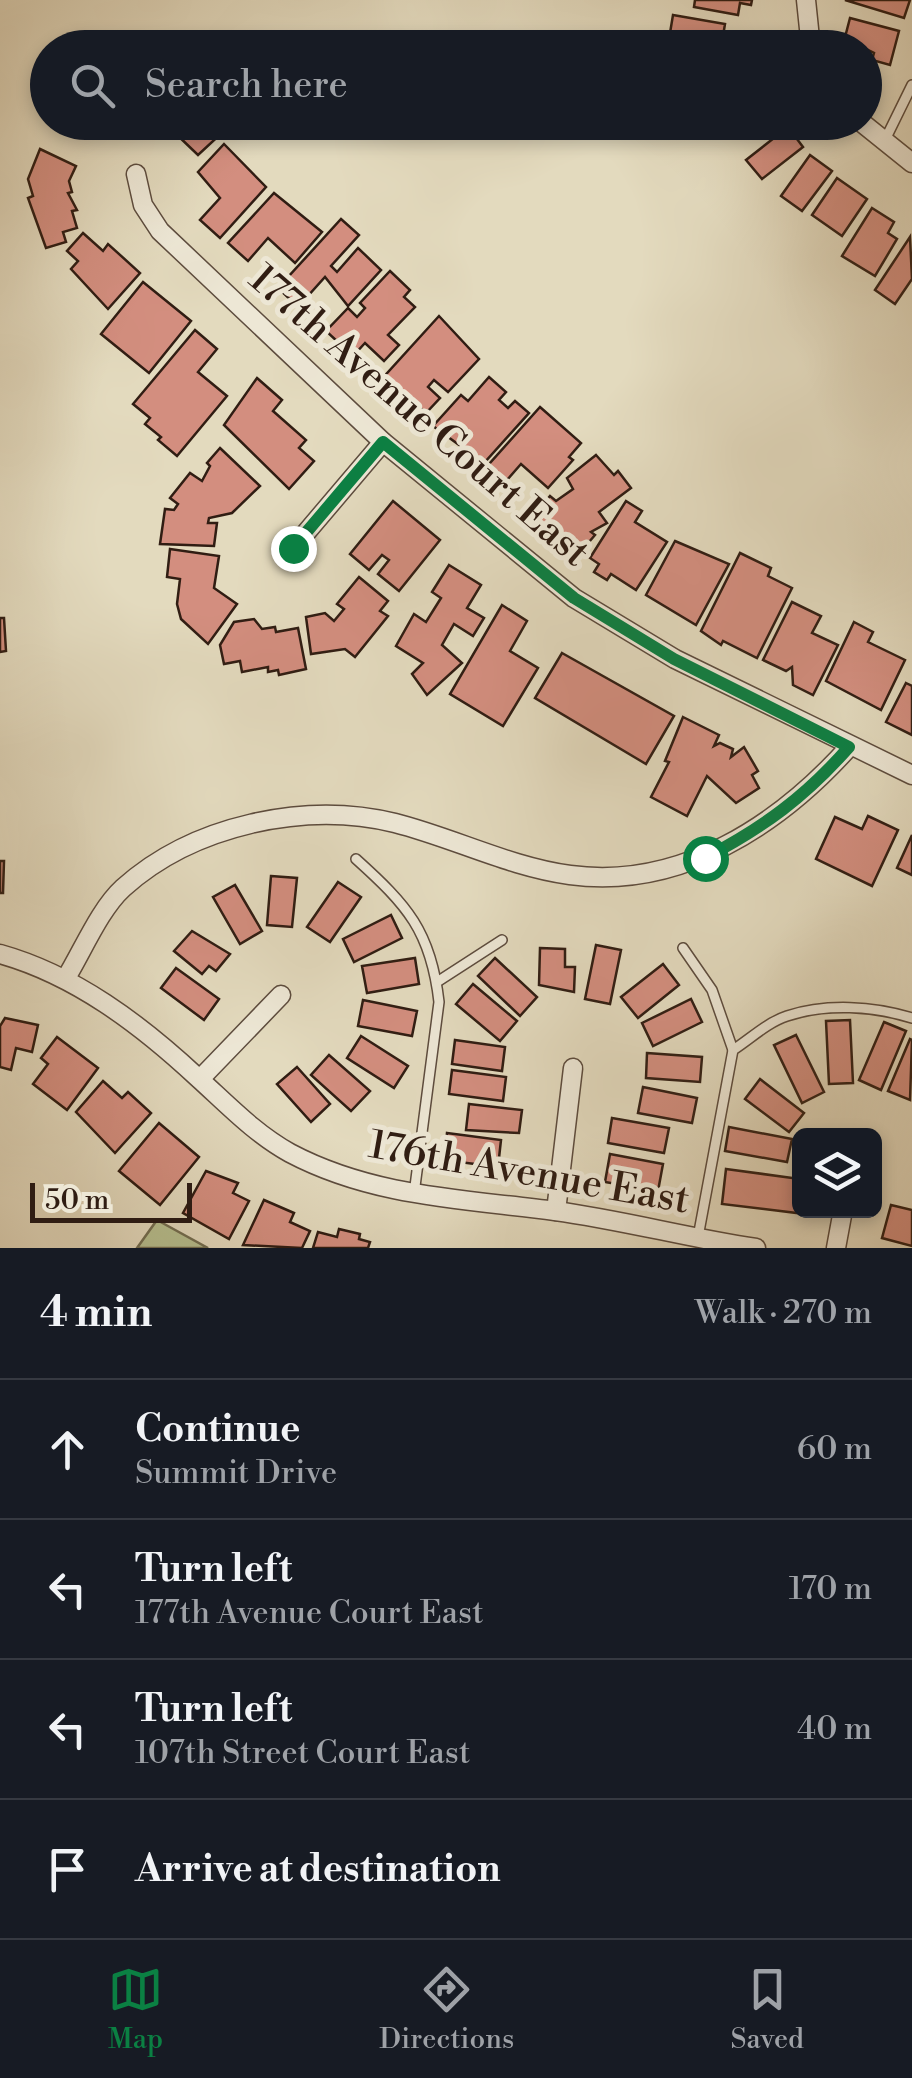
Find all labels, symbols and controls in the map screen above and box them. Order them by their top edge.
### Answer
search box [30,30,882,140]
icon: search [65,58,120,113]
text: Search here [145,62,348,109]
street label: 177th Avenue Court East [238,254,600,578]
route end [271,526,317,572]
route start [683,836,729,882]
street label: 176th Avenue East [365,1120,693,1226]
map controls [792,1128,882,1218]
button: layers [792,1128,882,1218]
scale bar [30,1178,192,1222]
text: 50 m [45,1183,109,1218]
text: 4 min [40,1287,152,1340]
text: Walk · 270 m [695,1293,872,1333]
text: Continue [135,1406,300,1453]
icon: ahead [40,1422,95,1477]
text: 60 m [797,1429,872,1469]
text: Summit Drive [135,1453,337,1493]
text: Turn left [135,1546,292,1593]
icon: left [40,1562,95,1617]
text: 170 m [789,1569,872,1609]
text: 177th Avenue Court East [135,1593,484,1633]
text: Turn left [135,1686,292,1733]
icon: left [40,1702,95,1757]
text: 40 m [797,1709,872,1749]
text: 107th Street Court East [135,1733,470,1773]
icon: arrive [40,1842,95,1897]
text: Arrive at destination [135,1846,501,1893]
tab: Map [108,1962,163,2057]
tab: Directions [379,1962,514,2057]
tab: Saved [730,1962,804,2057]

